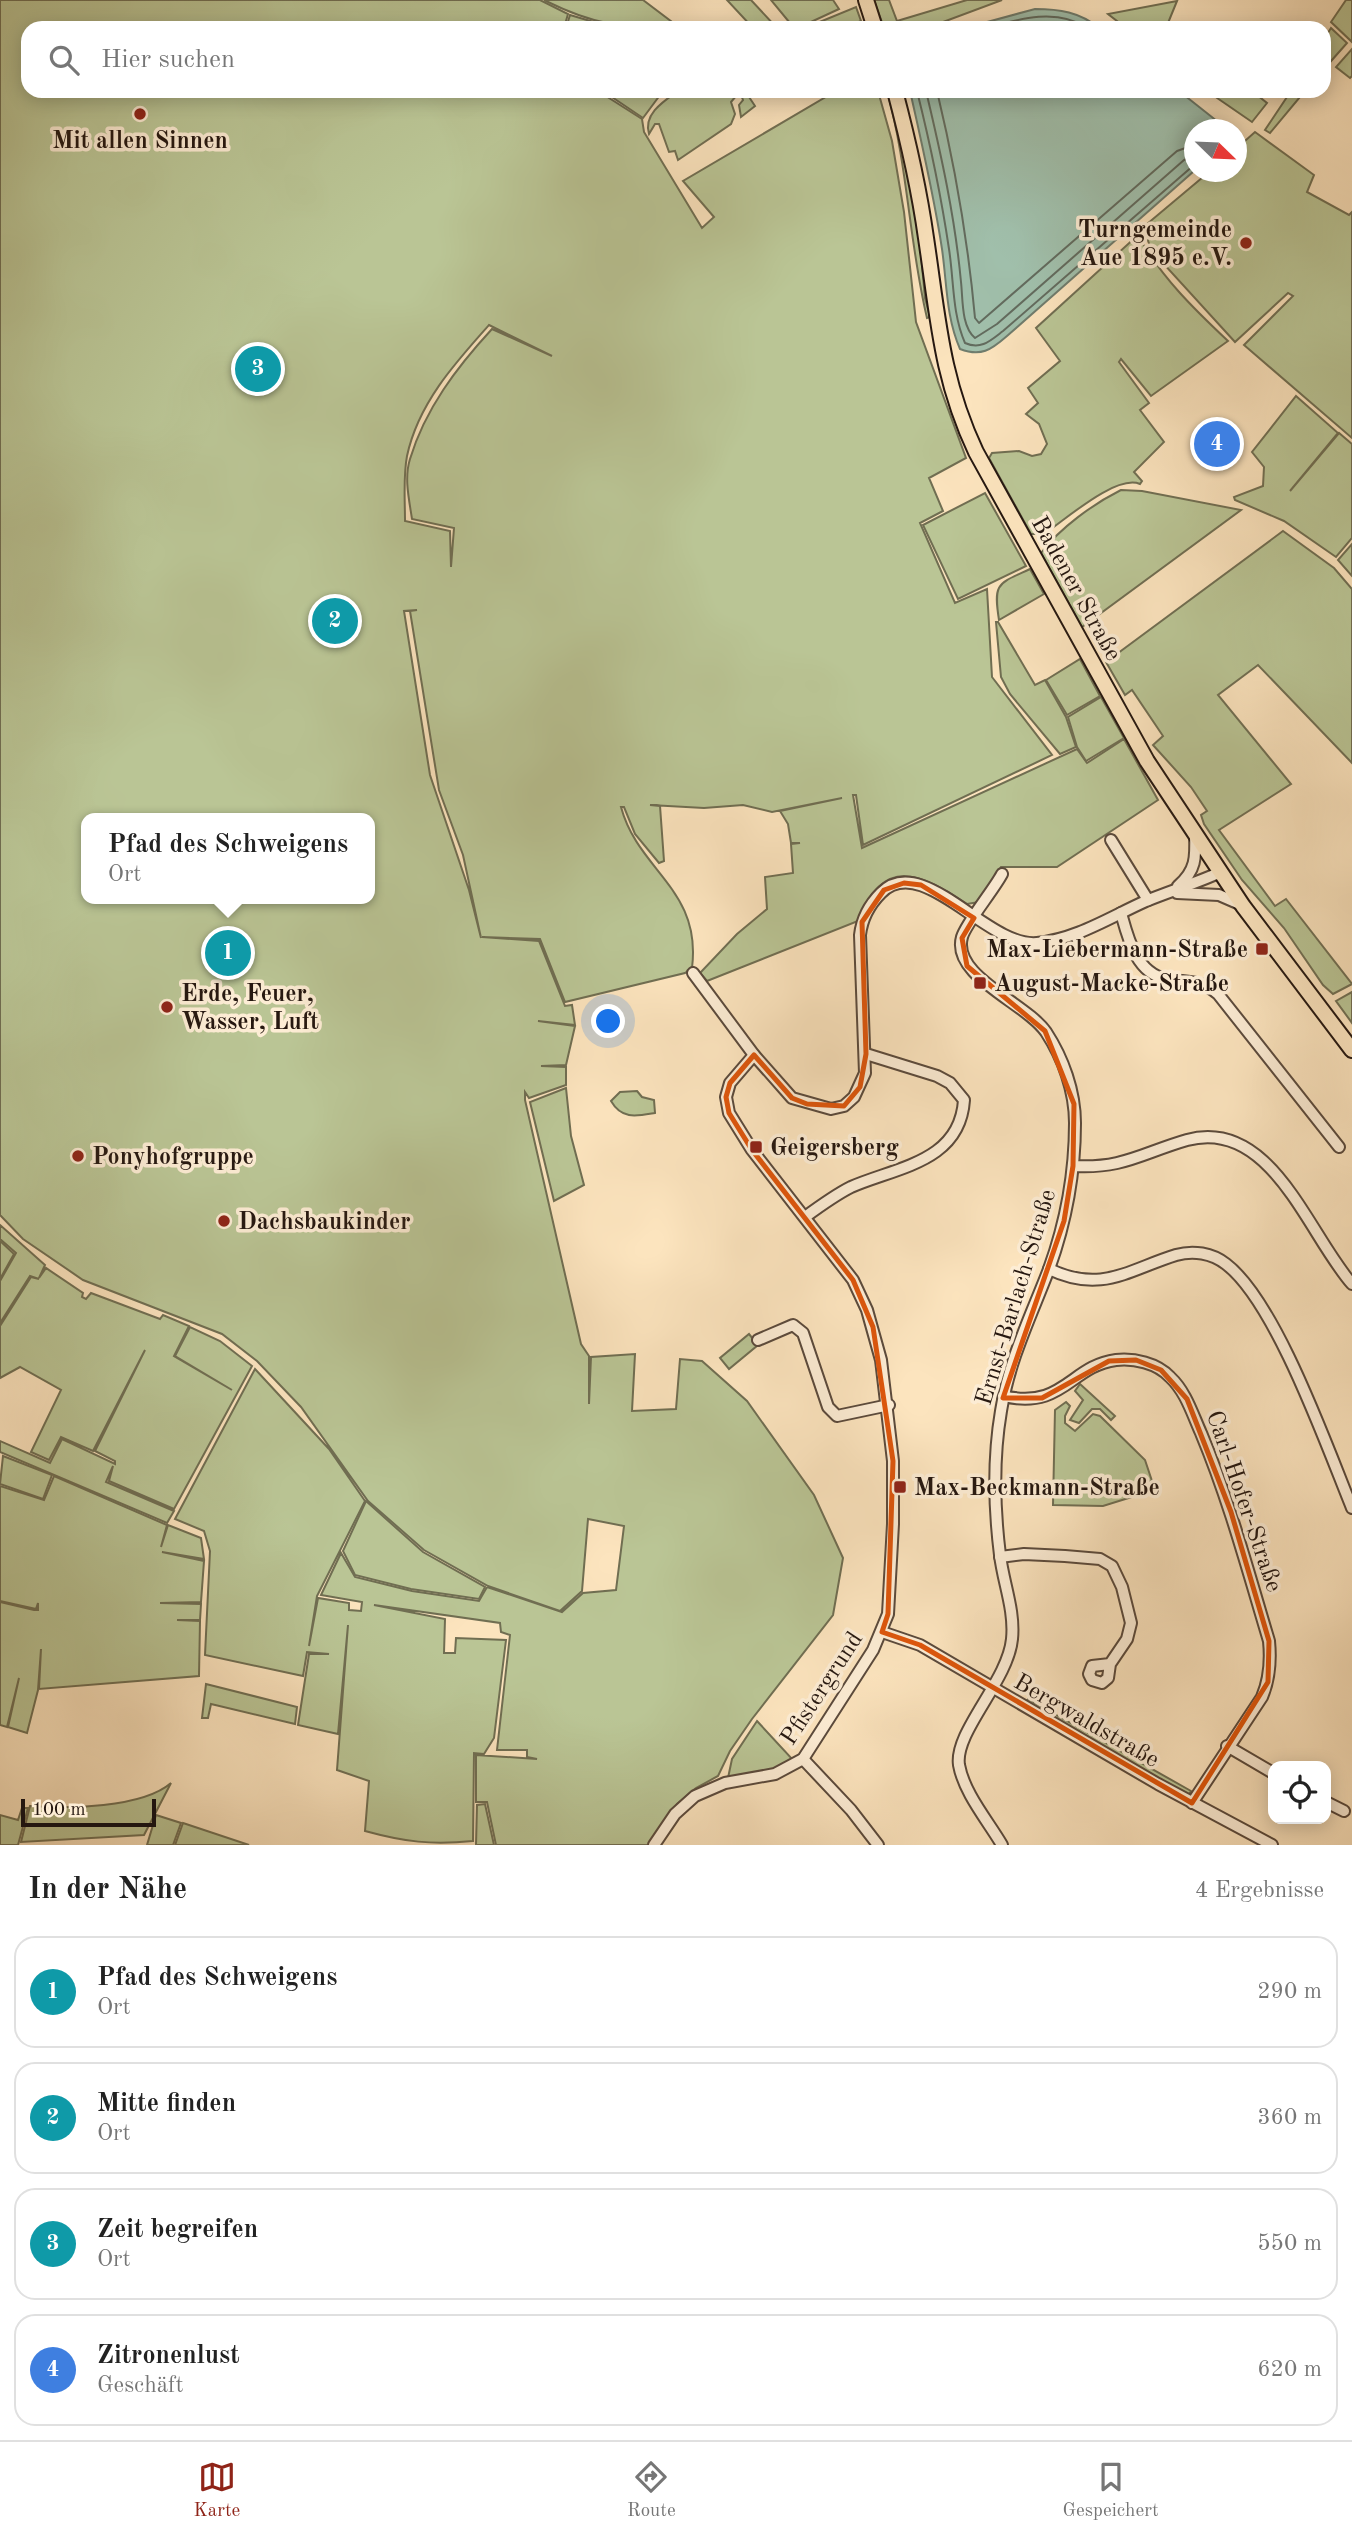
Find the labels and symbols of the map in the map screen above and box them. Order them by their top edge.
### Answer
marker: Mit allen Sinnen [132,106,148,122]
north arrow [1184,119,1247,182]
place label: Mit allen Sinnen [52,130,228,154]
place label: Turngemeinde Aue 1895 e.V. [1078,219,1232,271]
marker: Turngemeinde Aue 1895 e.V. [1238,235,1254,251]
pin: 3 [235,343,281,395]
pin: 4 [1194,418,1240,470]
street label: Badener Straße [1026,513,1125,665]
pin: 2 [312,595,358,647]
pin: 1 [205,927,251,979]
place label: Max-Liebermann-Straße [986,939,1248,963]
marker: Max-Liebermann-Straße [1254,941,1270,957]
place label: August-Macke-Straße [994,973,1229,997]
marker: August-Macke-Straße [972,975,988,991]
place label: Erde, Feuer, Wasser, Luft [181,983,319,1035]
marker: Erde, Feuer, Wasser, Luft [159,999,175,1015]
your location [591,1004,625,1038]
place label: Geigersberg [770,1137,899,1161]
marker: Geigersberg [748,1139,764,1155]
place label: Ponyhofgruppe [92,1146,254,1170]
marker: Ponyhofgruppe [70,1148,86,1164]
street label: Ernst-Barlach-Straße [973,1187,1061,1409]
place label: Dachsbaukinder [238,1211,411,1235]
marker: Dachsbaukinder [216,1213,232,1229]
street label: Carl-Hofer-Straße [1201,1408,1285,1596]
place label: Max-Beckmann-Straße [914,1477,1160,1501]
marker: Max-Beckmann-Straße [892,1479,908,1495]
street label: Pfistergrund [777,1628,868,1750]
street label: Bergwaldstraße [1009,1671,1163,1773]
scale bar [21,1796,156,1828]

